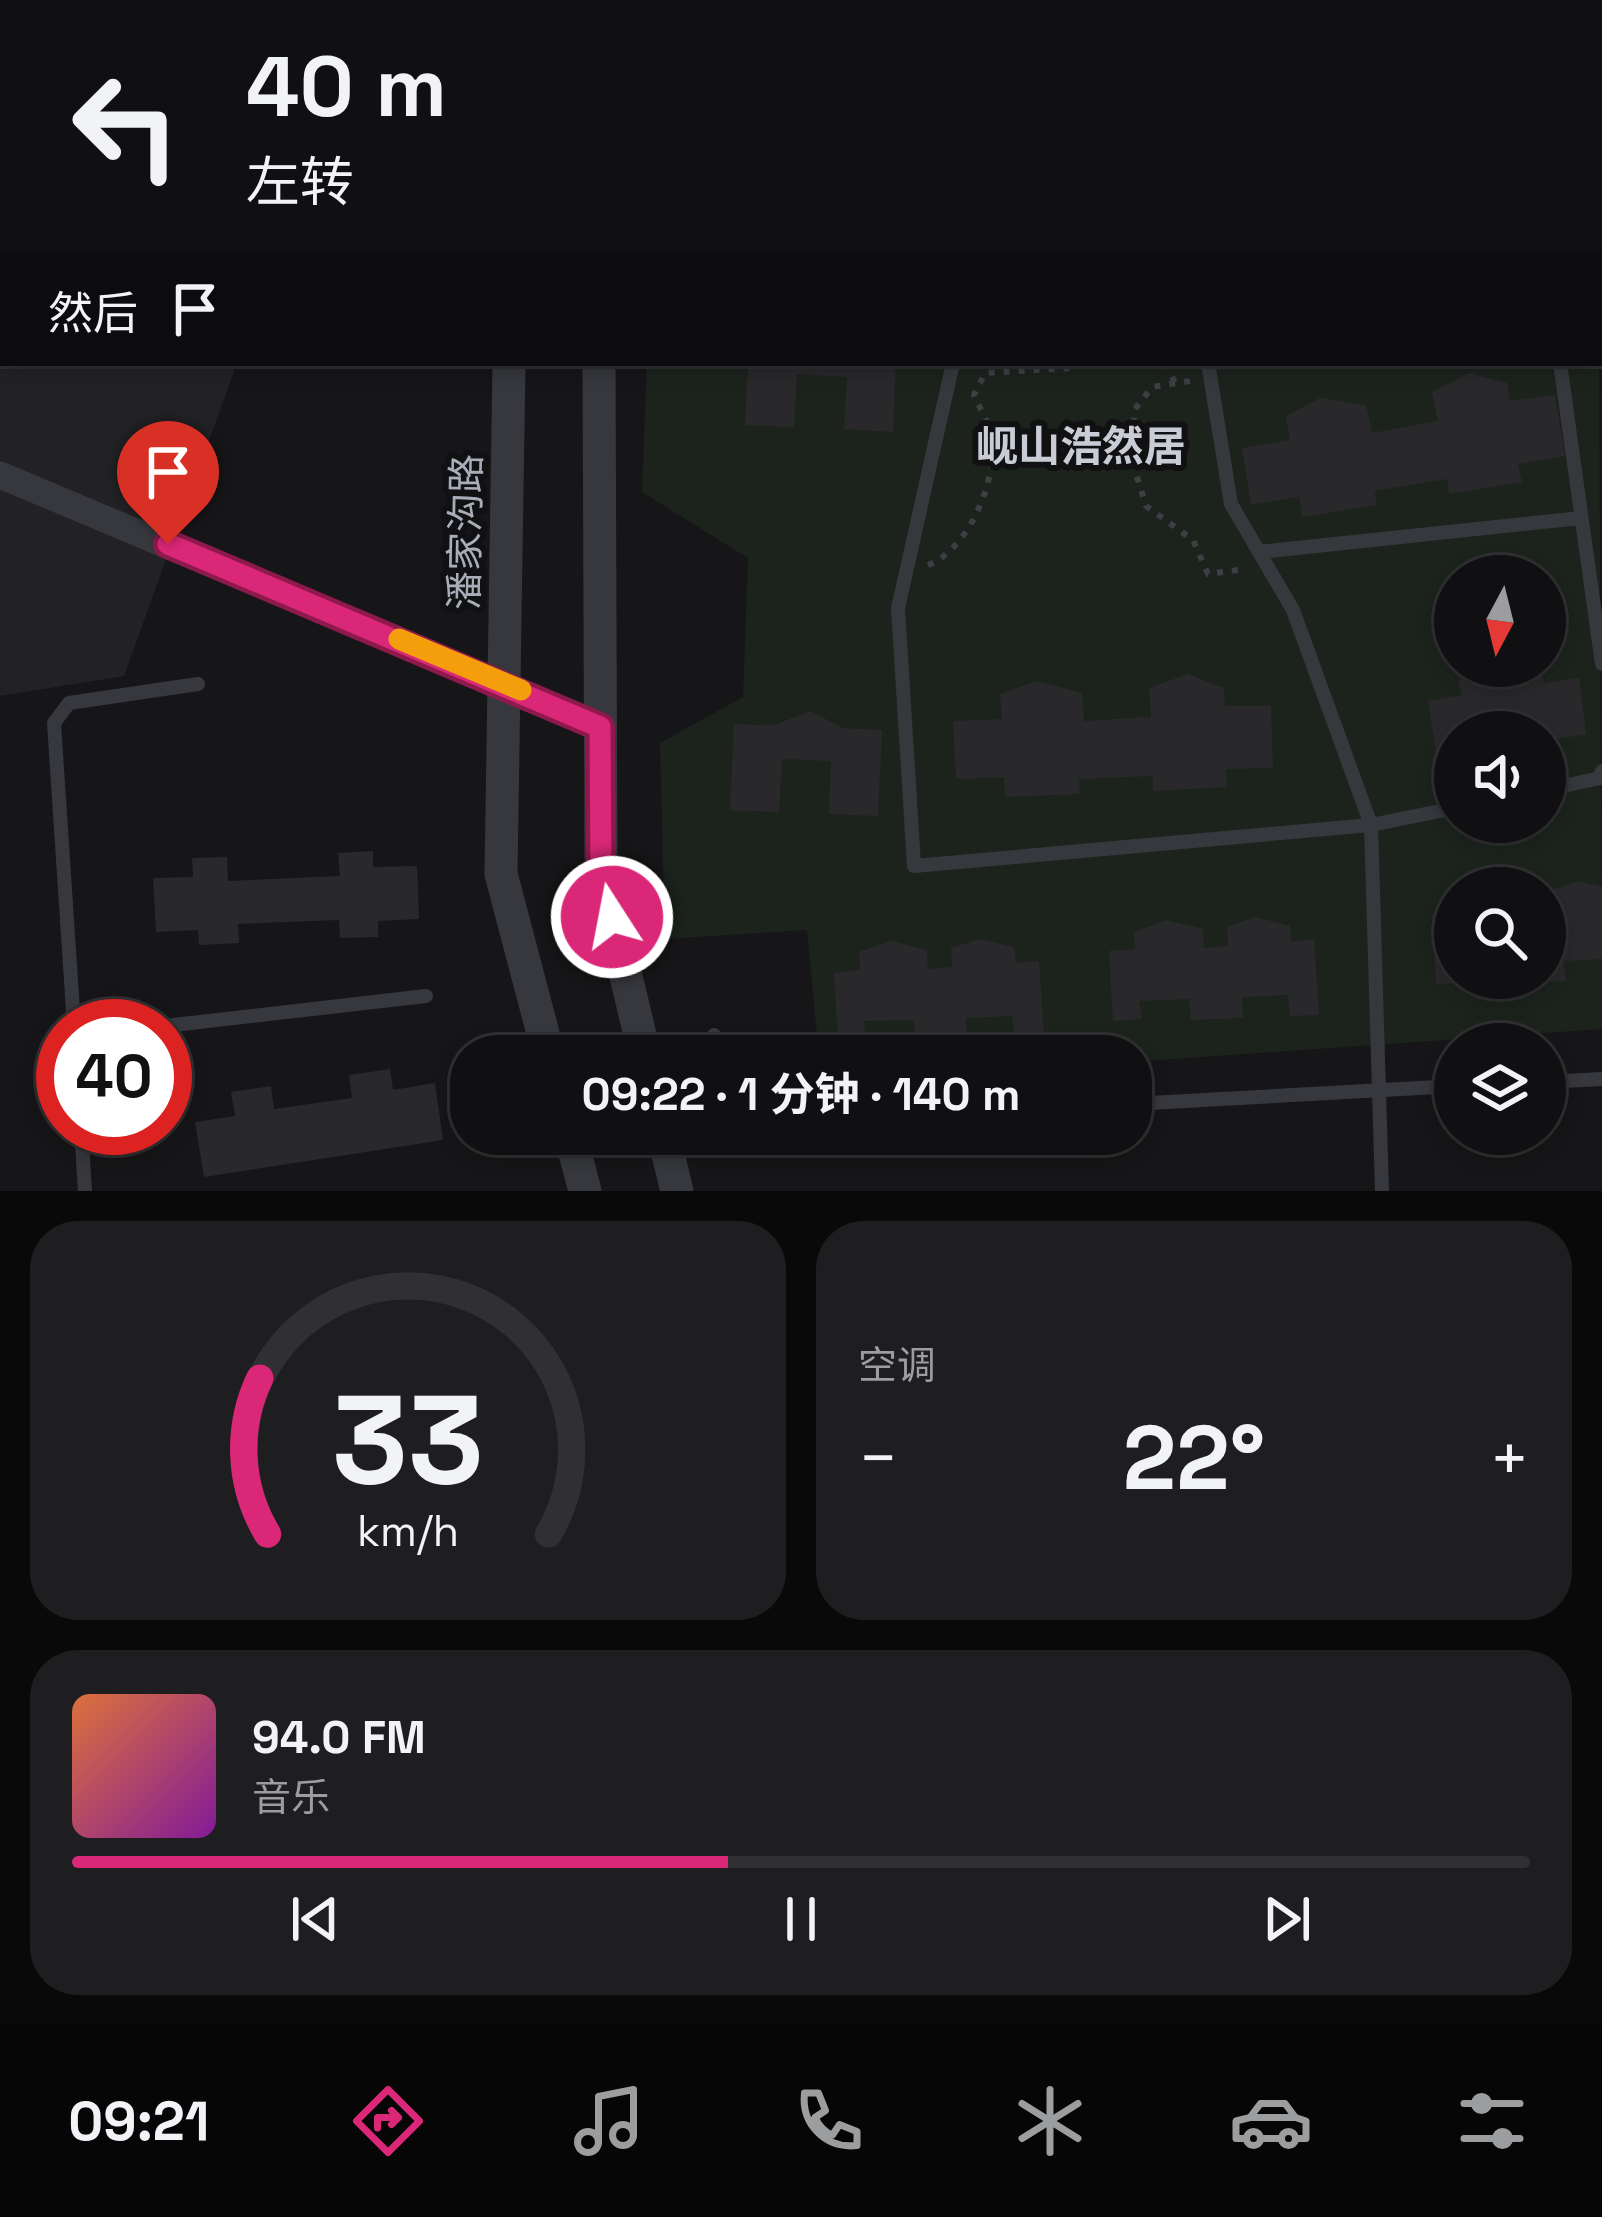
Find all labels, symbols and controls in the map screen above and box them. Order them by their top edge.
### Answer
text: 40 m [246,33,447,141]
icon: left [48,48,204,204]
text: 左转 [246,148,354,217]
icon: arrive [162,276,228,342]
text: 然后 [48,285,138,342]
district label: 岘山浩然居 [976,420,1186,473]
pin [117,421,219,544]
icon: arrive [135,439,201,505]
street label: 潘家沟路 [440,454,491,610]
north arrow [1434,555,1566,687]
map controls [1434,555,1566,1155]
button: sound [1434,711,1566,843]
position arrow [549,854,675,980]
button: search [1434,867,1566,999]
speed limit sign: 40 [36,999,192,1155]
button: layers [1434,1023,1566,1155]
text: 09:22 · 1 分钟 · 140 m [582,1066,1020,1123]
text: 空调 [858,1341,936,1390]
text: 33 [332,1360,484,1519]
text: 22° [1123,1400,1265,1515]
text: − [858,1416,899,1500]
text: + [1489,1416,1530,1500]
text: km/h [357,1503,459,1558]
text: 94.0 FM [252,1709,426,1766]
text: 音乐 [252,1773,330,1822]
icon: previous [282,1886,348,1952]
icon: pause [768,1886,834,1952]
icon: next [1254,1886,1320,1952]
icon: directions [346,2079,430,2163]
icon: music [567,2079,651,2163]
icon: phone [787,2079,871,2163]
icon: climate [1008,2079,1092,2163]
icon: car [1229,2079,1313,2163]
icon: filters [1450,2079,1534,2163]
text: 09:21 [68,2087,209,2156]

